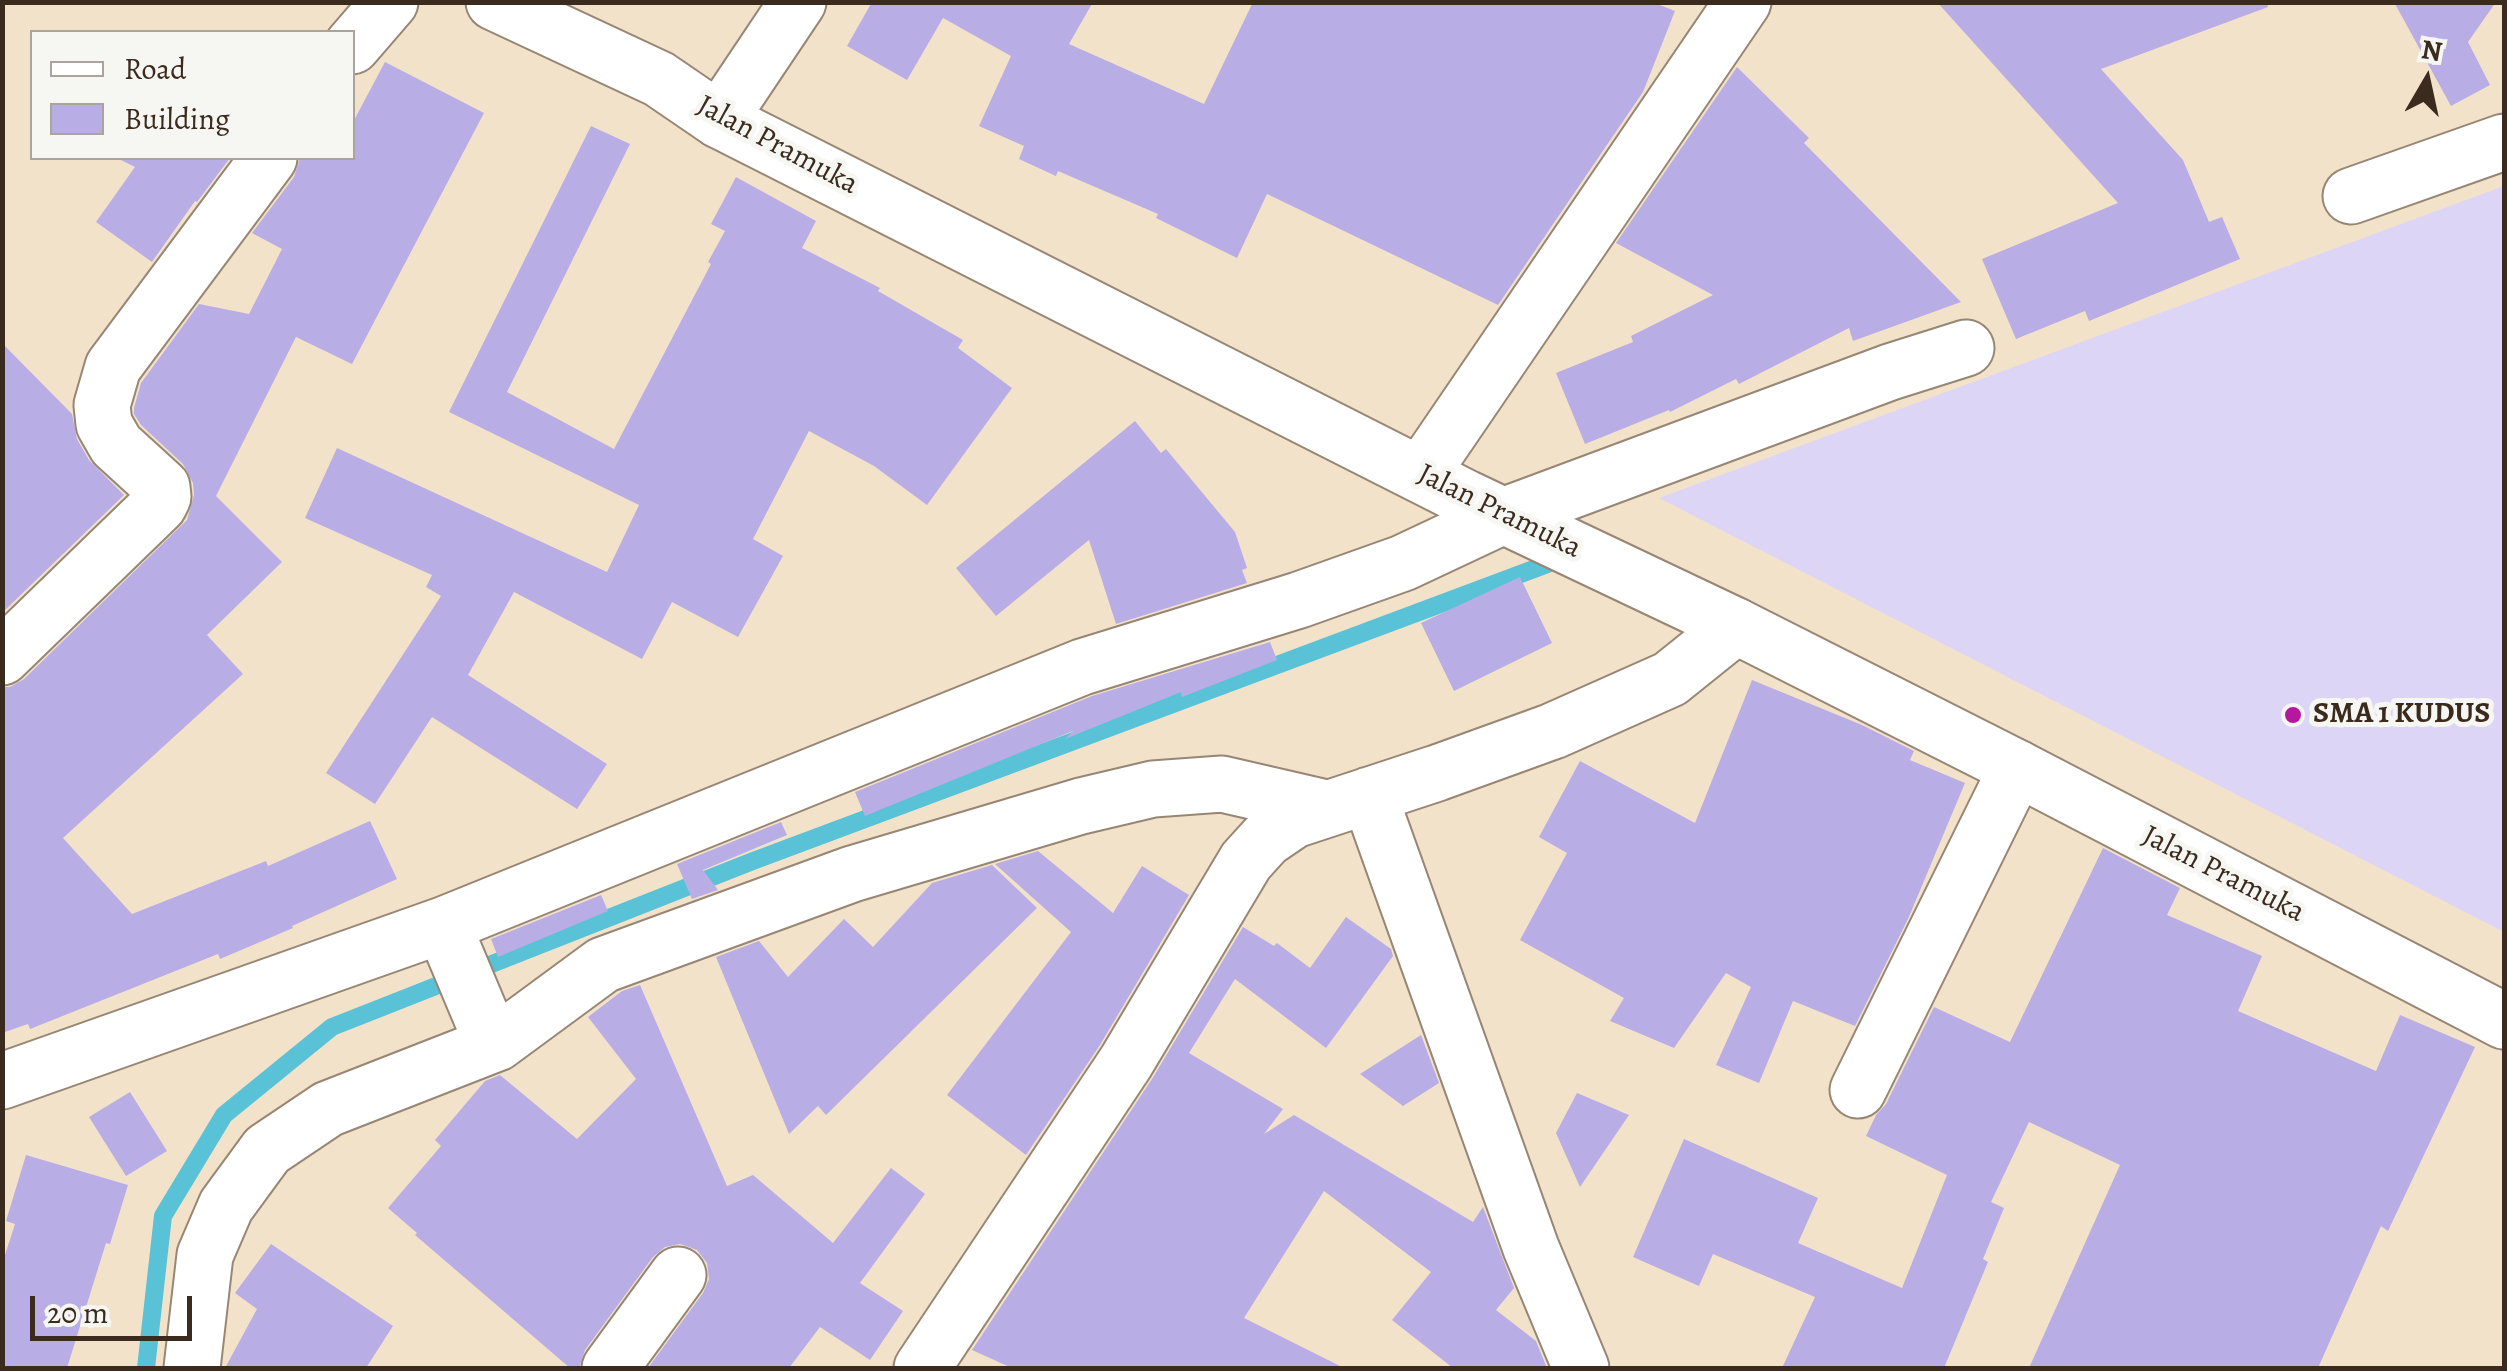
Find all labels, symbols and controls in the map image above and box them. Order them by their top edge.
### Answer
legend [30,30,355,160]
north arrow [2377,30,2477,130]
text: N [2419,30,2445,71]
text: Road [124,49,186,89]
street label: Jalan Pramuka [690,88,864,204]
text: Building [124,99,230,139]
street label: Jalan Pramuka [1411,457,1587,567]
place label: SMA 1 KUDUS [2313,697,2490,733]
marker: SMA 1 KUDUS [2282,704,2304,726]
street label: Jalan Pramuka [2136,819,2310,931]
scale bar [35,1276,198,1338]
text: 20 m [47,1293,108,1333]

